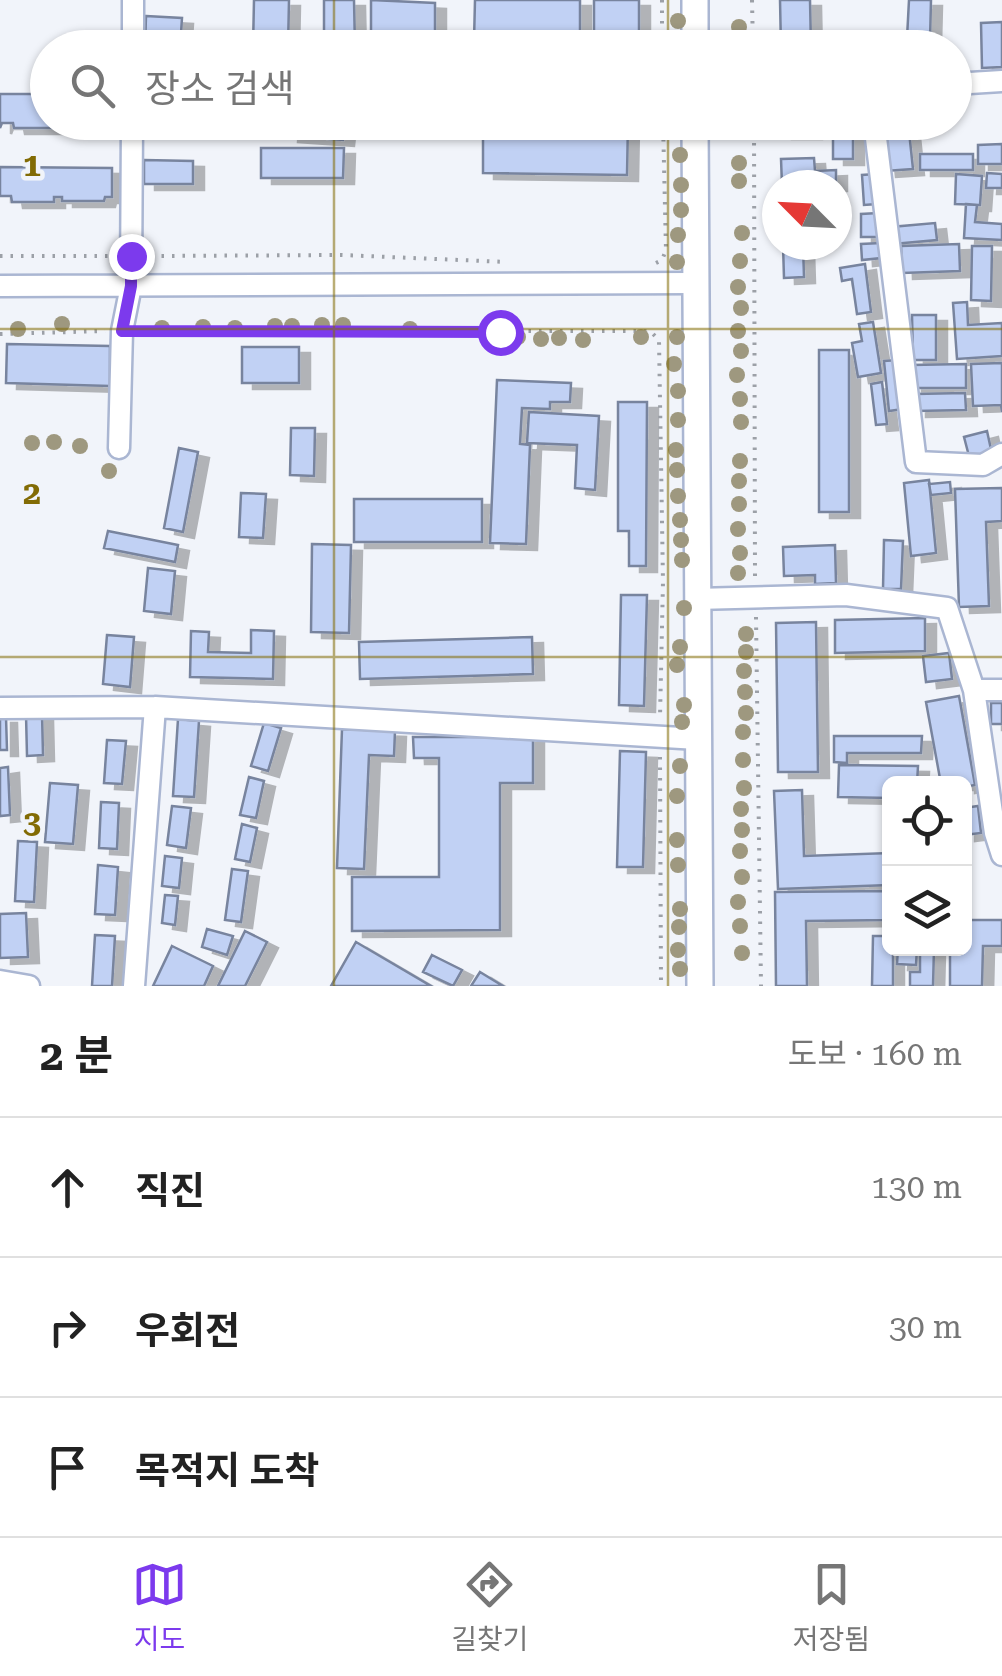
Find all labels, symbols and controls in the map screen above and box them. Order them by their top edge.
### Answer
search box [30,30,972,140]
icon: search [65,58,120,113]
text: 장소 검색 [145,67,294,111]
text: 1 [23,146,41,184]
north arrow [762,170,852,260]
route end [109,234,155,280]
route start [478,310,524,356]
text: 2 [23,474,41,512]
map controls [882,776,972,956]
button: locate [882,776,972,866]
text: 3 [23,803,41,841]
button: layers [882,866,972,956]
text: 2 분 [40,1031,113,1080]
text: 도보 · 160 m [788,1035,962,1073]
icon: ahead [40,1160,95,1215]
text: 130 m [871,1168,962,1206]
text: 직진 [135,1169,205,1213]
icon: right [40,1300,95,1355]
text: 30 m [889,1308,962,1346]
text: 우회전 [135,1309,240,1353]
icon: arrive [40,1440,95,1495]
text: 목적지 도착 [135,1449,319,1493]
tab: 지도 [132,1557,187,1657]
tab: 길찾기 [451,1557,528,1657]
tab: 저장됨 [793,1557,870,1657]

